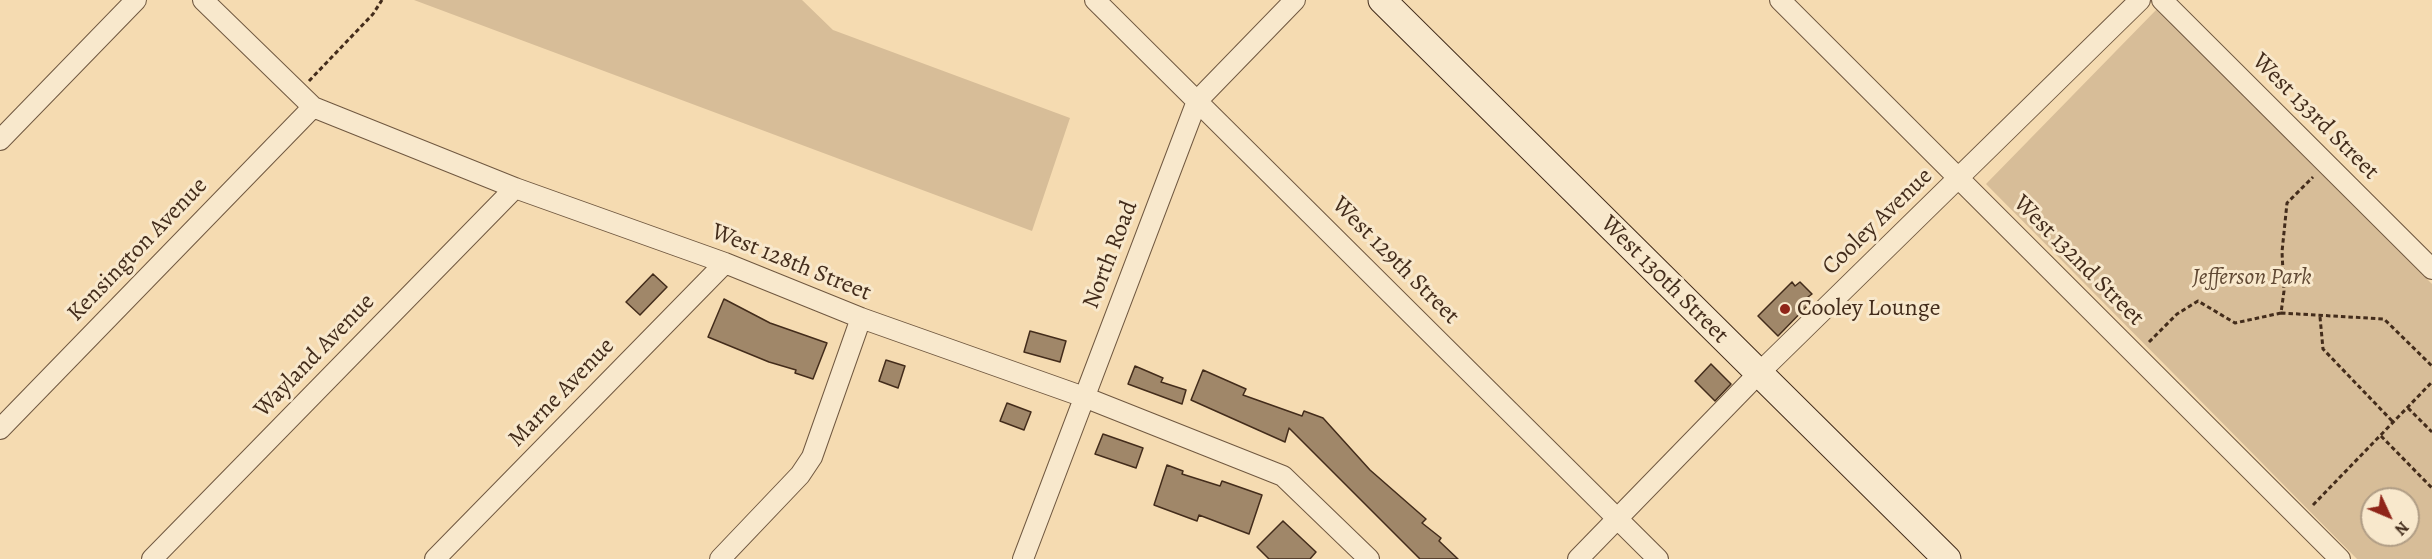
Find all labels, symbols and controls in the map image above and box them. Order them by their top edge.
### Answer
street label: West 133rd Street [2246,48,2384,186]
street label: Cooley Avenue [1817,162,1939,282]
street label: Kensington Avenue [62,172,214,328]
street label: West 132nd Street [2007,190,2149,332]
street label: West 129th Street [1325,191,1465,331]
street label: North Road [1077,197,1145,313]
street label: West 130th Street [1594,210,1734,350]
street label: West 128th Street [707,218,875,308]
park label: Jefferson Park [2192,264,2312,292]
street label: Wayland Avenue [249,288,381,424]
place label: Cooley Lounge [1797,295,1941,323]
marker: Cooley Lounge [1778,302,1792,316]
street label: Marne Avenue [503,332,621,454]
north arrow [2360,487,2420,547]
text: N [2390,516,2413,540]

